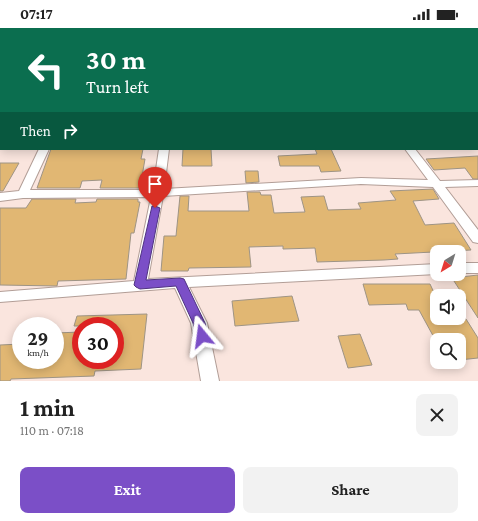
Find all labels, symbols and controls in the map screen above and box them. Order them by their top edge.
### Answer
text: 07:17 [20,6,53,22]
icon: left [20,44,72,96]
text: 30 m [86,44,146,75]
text: Turn left [86,77,149,97]
icon: right [59,120,81,142]
text: Then [20,123,51,139]
pin [138,167,172,208]
icon: arrive [144,173,166,195]
north arrow [430,245,466,281]
map controls [430,245,466,369]
button: sound [430,289,466,325]
position arrow [181,315,223,357]
speed limit sign: 30 [72,317,124,369]
text: 29 [27,327,49,349]
button: search [430,333,466,369]
text: km/h [27,347,49,358]
text: 1 min [20,394,75,421]
button: close [416,394,458,436]
text: 110 m · 07:18 [20,423,84,438]
button: Exit [20,467,235,513]
button: Share [243,467,458,513]

